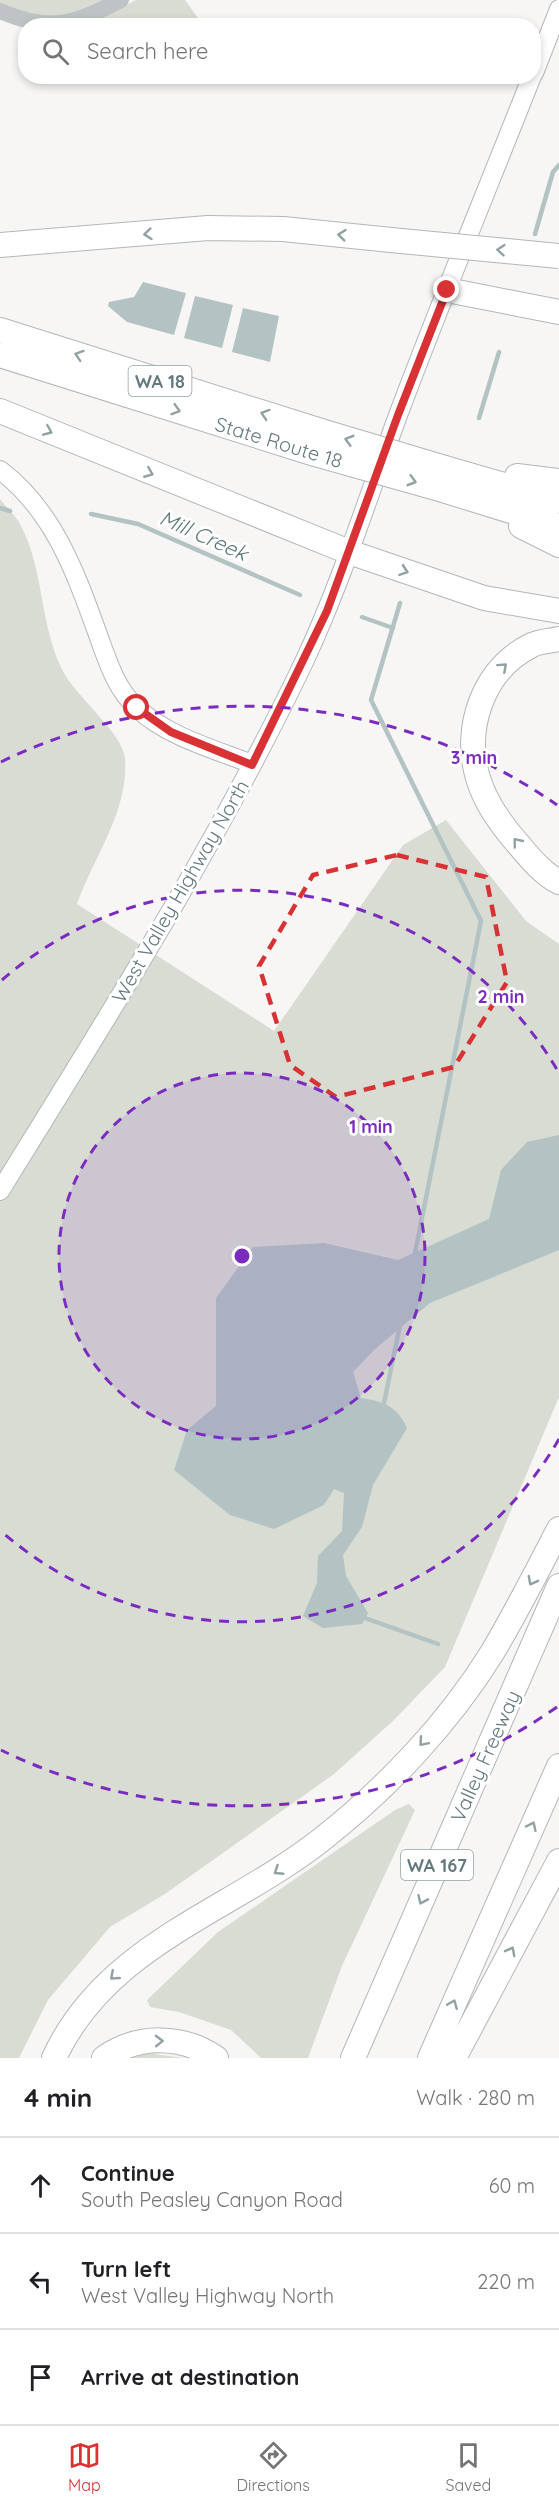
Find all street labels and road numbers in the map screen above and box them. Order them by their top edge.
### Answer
road number: WA 18 [128,366,192,396]
street label: State Route 18 [212,411,346,473]
street label: West Valley Highway North [106,775,254,1007]
street label: Valley Freeway [445,1686,525,1826]
road number: WA 167 [401,1850,473,1880]

